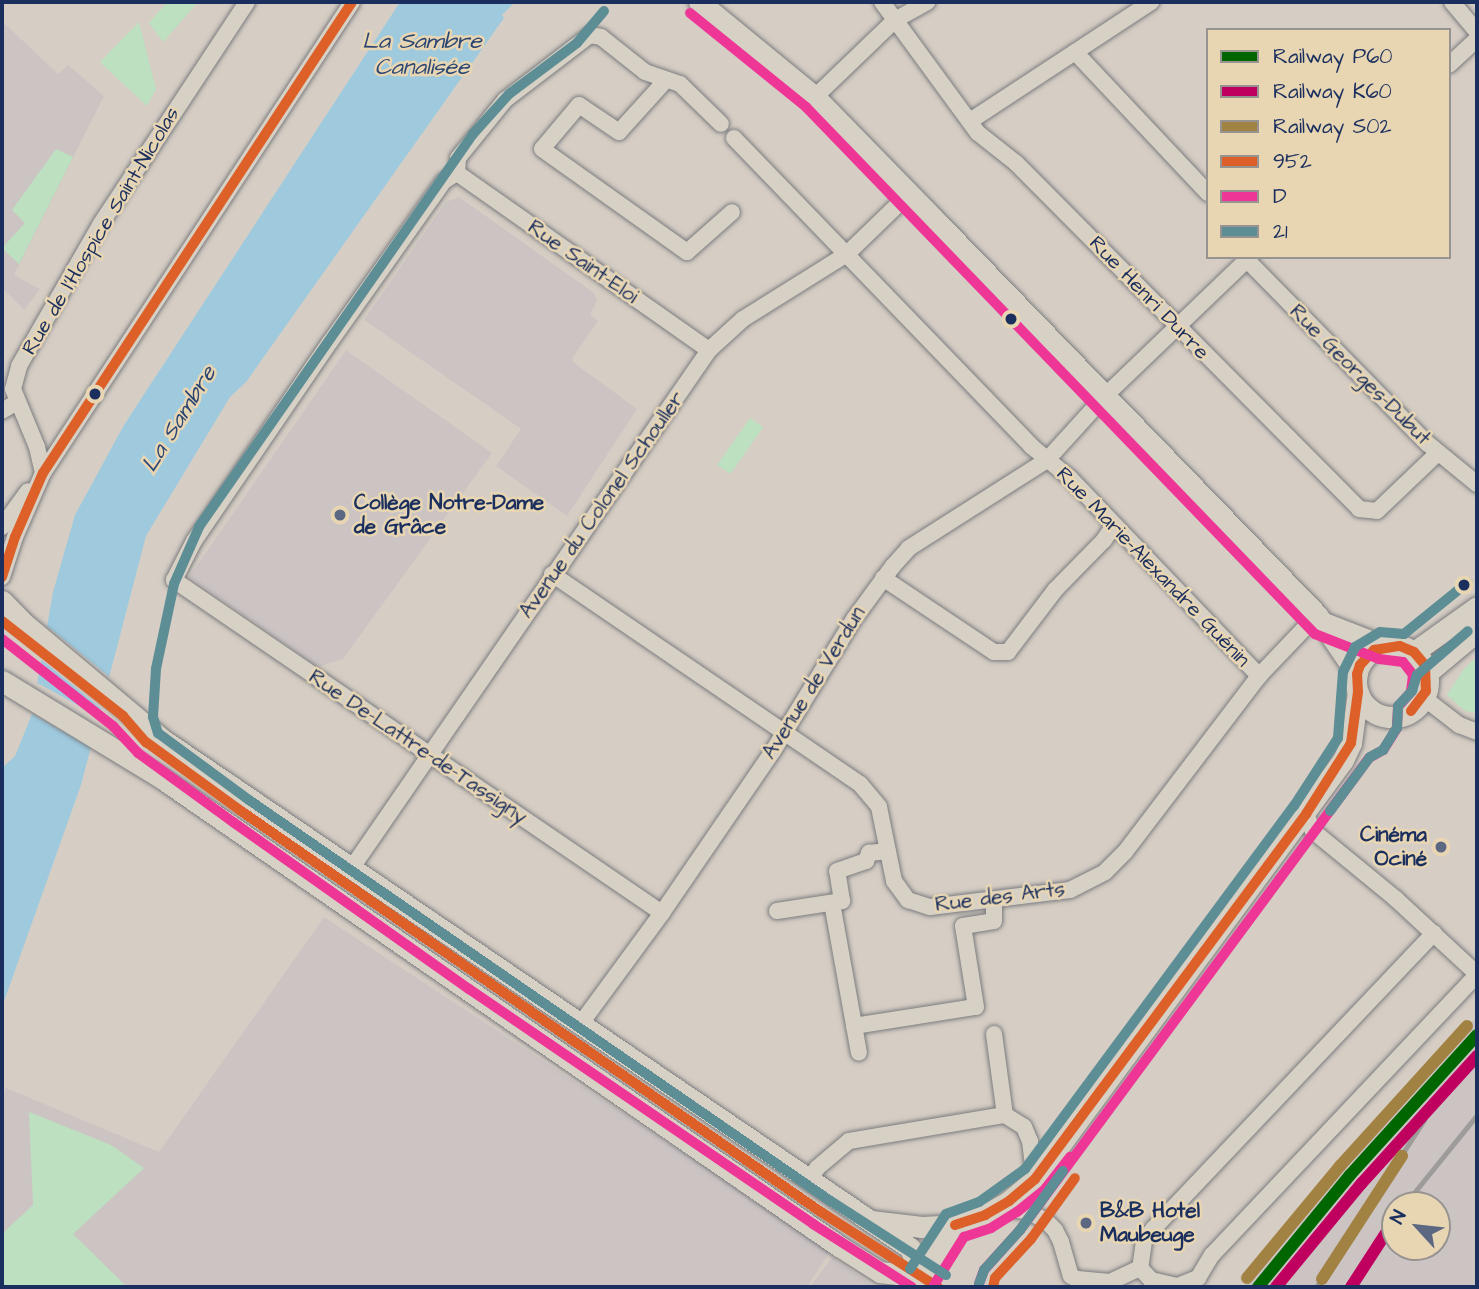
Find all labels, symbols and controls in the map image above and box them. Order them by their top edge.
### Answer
water label: La Sambre Canalisée [362,27,482,81]
legend [1206,28,1451,259]
text: Railway P60 [1273,42,1393,71]
text: Railway K60 [1273,77,1392,106]
street label: Rue de l'Hospice Saint-Nicolas [17,103,185,359]
text: Railway S02 [1273,112,1392,141]
text: 952 [1273,147,1312,176]
text: D [1273,182,1287,211]
street label: Rue Saint-Eloi [523,215,643,309]
text: 21 [1273,217,1288,246]
street label: Rue Henri Durre [1084,231,1214,365]
street label: Rue Georges-Dubut [1284,299,1436,451]
unlabelled marker [1004,312,1018,326]
water label: La Sambre [136,361,222,477]
unlabelled marker [88,387,102,401]
street label: Avenue du Colonel Schouller [514,387,690,623]
street label: Rue Marie-Alexandre Guénin [1051,462,1255,672]
place label: Collège Notre-Dame de Grâce [354,490,544,540]
marker: Collège Notre-Dame de Grâce [332,507,348,523]
unlabelled marker [1457,578,1471,592]
street label: Avenue de Verdun [757,602,871,764]
street label: Rue De-Lattre-de-Tassigny [304,664,532,830]
place label: Cinéma Ociné [1360,822,1427,872]
marker: Cinéma Ociné [1433,839,1449,855]
street label: Rue des Arts [934,877,1066,917]
north arrow [1381,1191,1451,1261]
place label: B&B Hotel Maubeuge [1100,1198,1200,1248]
text: N [1384,1206,1413,1229]
marker: B&B Hotel Maubeuge [1078,1215,1094,1231]

